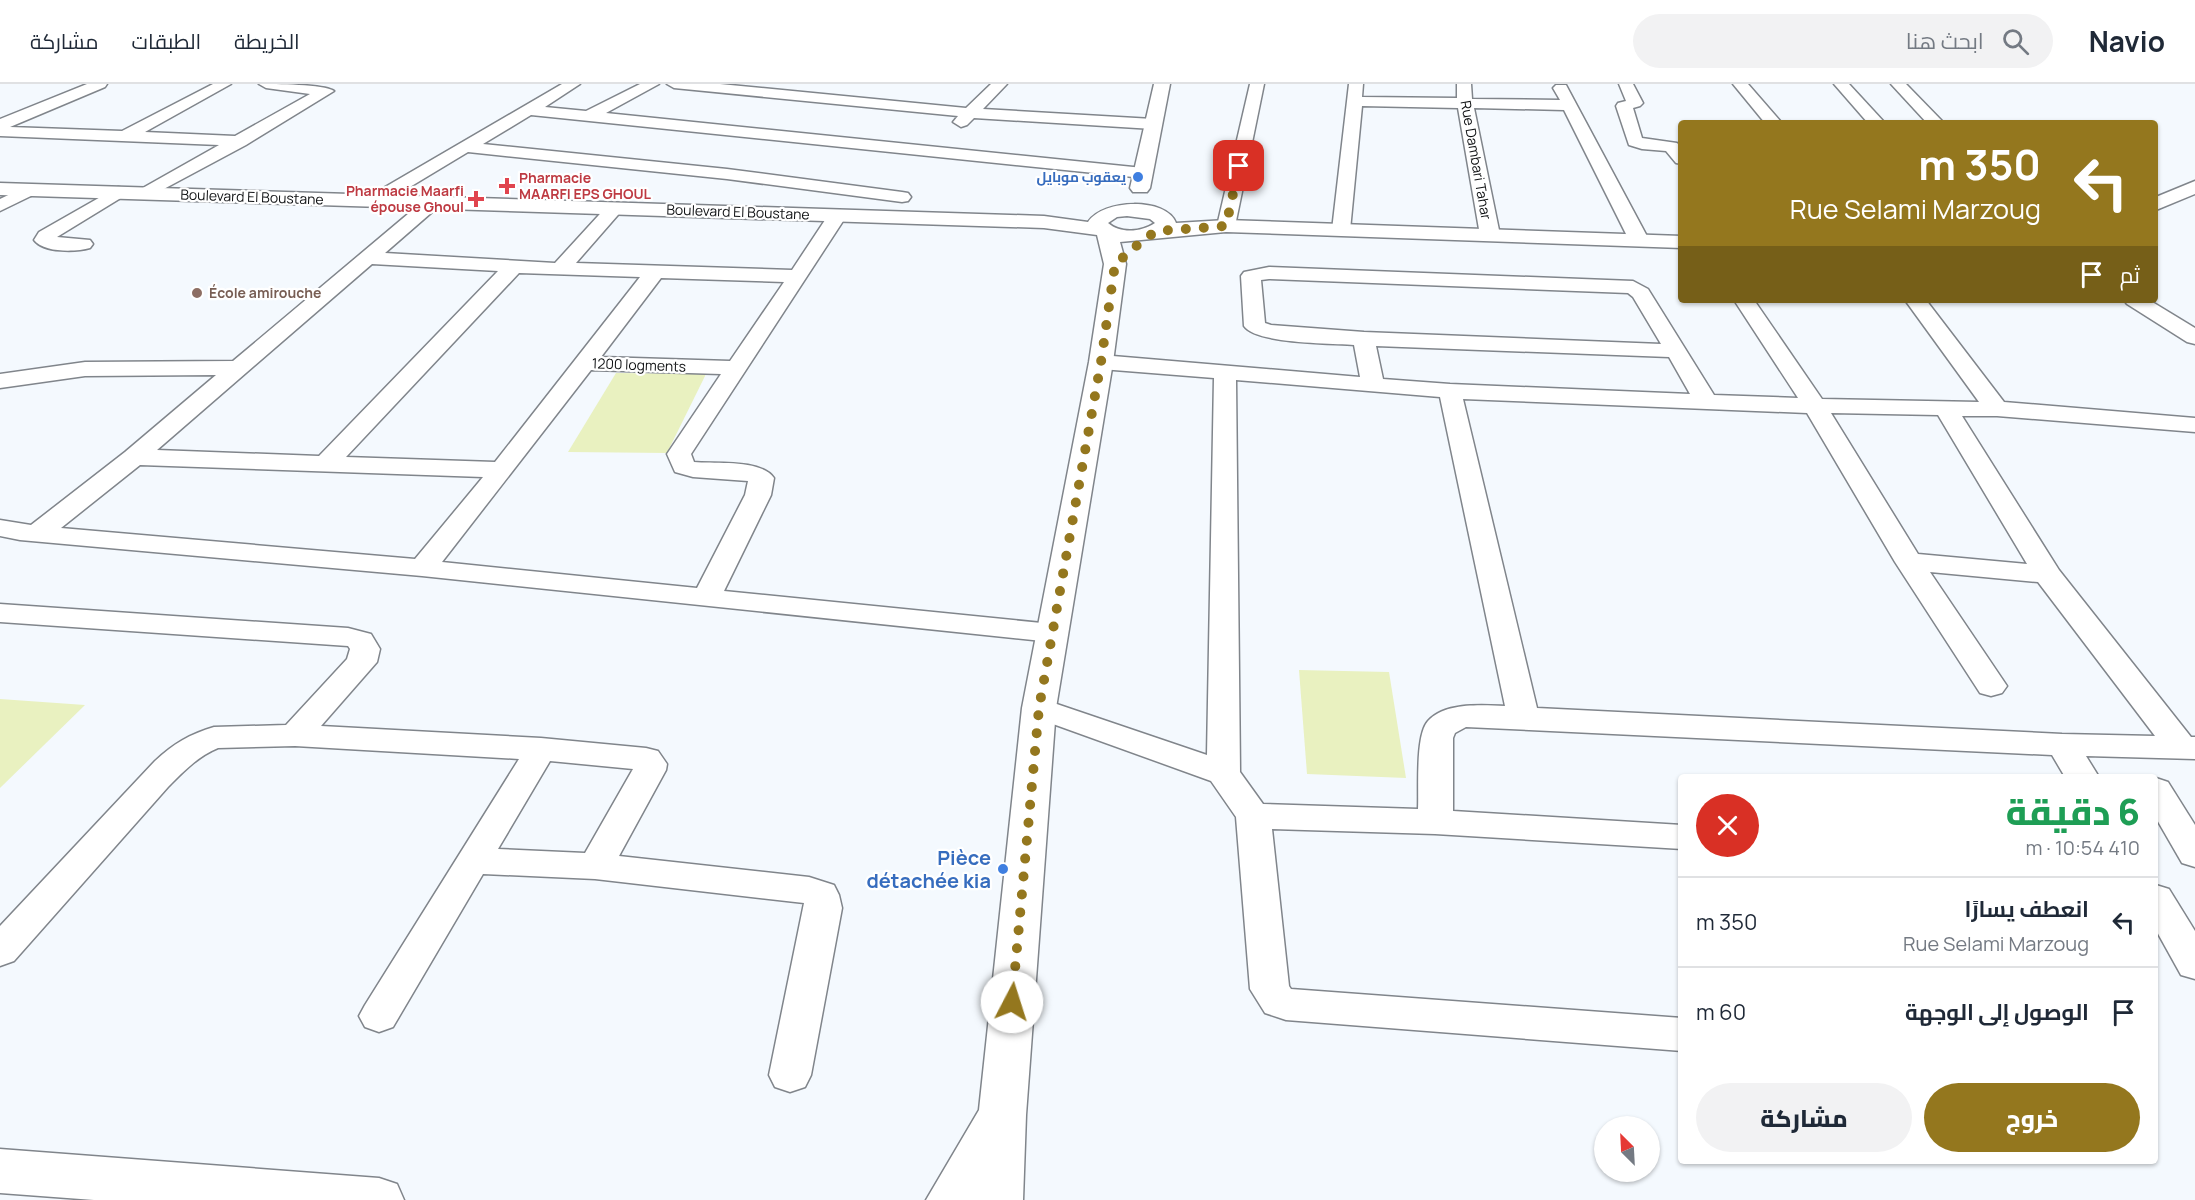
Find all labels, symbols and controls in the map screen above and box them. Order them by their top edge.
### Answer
search box [1633,14,2053,68]
text: Navio [2089,22,2165,60]
icon: search [1999,25,2032,58]
text: ابحث هنا [1906,26,1984,56]
text: مشاركة [30,27,99,55]
text: الطبقات [132,27,201,55]
text: الخريطة [234,27,300,55]
street label: Rue Dambari Tahar [1457,99,1496,221]
text: 350 m [1918,135,2041,193]
pin [1213,140,1264,191]
icon: left [2062,144,2140,222]
icon: arrive [1222,149,1255,182]
place label: يعقوب موبايل [1037,167,1126,186]
place label: Pharmacie MAARFI EPS GHOUL [519,168,652,203]
marker: يعقوب موبايل [1131,170,1145,184]
marker: Pharmacie MAARFI EPS GHOUL [500,179,514,193]
place label: Pharmacie Maarfi épouse Ghoul [346,181,464,216]
street label: Boulevard El Boustane [180,185,324,208]
text: Rue Selami Marzoug [1790,190,2041,227]
marker: Pharmacie Maarfi épouse Ghoul [469,192,483,206]
street label: Boulevard El Boustane [666,200,810,223]
icon: arrive [2075,258,2108,291]
text: ثم [2120,260,2140,290]
place label: École amirouche [209,283,322,302]
marker: École amirouche [190,286,204,300]
street label: 1200 logments [592,353,686,376]
text: 6 دقيقة [2006,787,2140,836]
button: close [1696,794,1759,857]
text: 410 m · 10:54 [2025,834,2140,861]
place label: Pièce détachée kia [866,844,991,894]
marker: Pièce détachée kia [996,862,1010,876]
text: انعطف يسارًا [1965,894,2089,924]
icon: left [2107,906,2140,939]
text: 350 m [1696,907,1757,937]
text: Rue Selami Marzoug [1903,930,2089,957]
position arrow [980,970,1044,1034]
icon: arrive [2107,996,2140,1029]
text: 60 m [1696,997,1746,1027]
text: الوصول إلى الوجهة [1905,997,2089,1027]
button: مشاركة [1696,1083,1912,1152]
button: خروج [1924,1083,2140,1152]
north arrow [1594,1116,1660,1182]
map controls [1594,1116,1660,1182]

